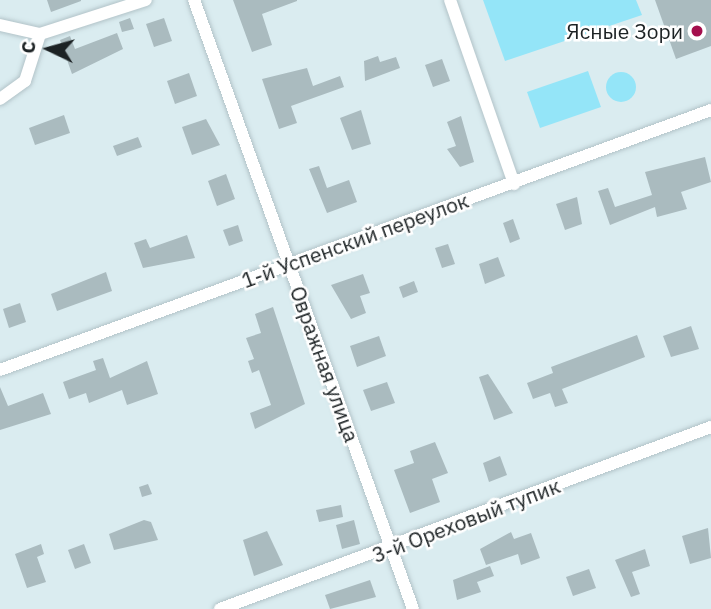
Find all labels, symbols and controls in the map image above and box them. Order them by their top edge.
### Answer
north arrow [14,14,84,84]
place label: Ясные Зори [566,18,683,44]
marker: Ясные Зори [689,23,705,39]
text: С [16,40,41,54]
street label: 1-й Успенский переулок [238,187,472,293]
street label: Овражная улица [285,283,365,445]
street label: 3-й Ореховый тупик [368,472,564,568]

